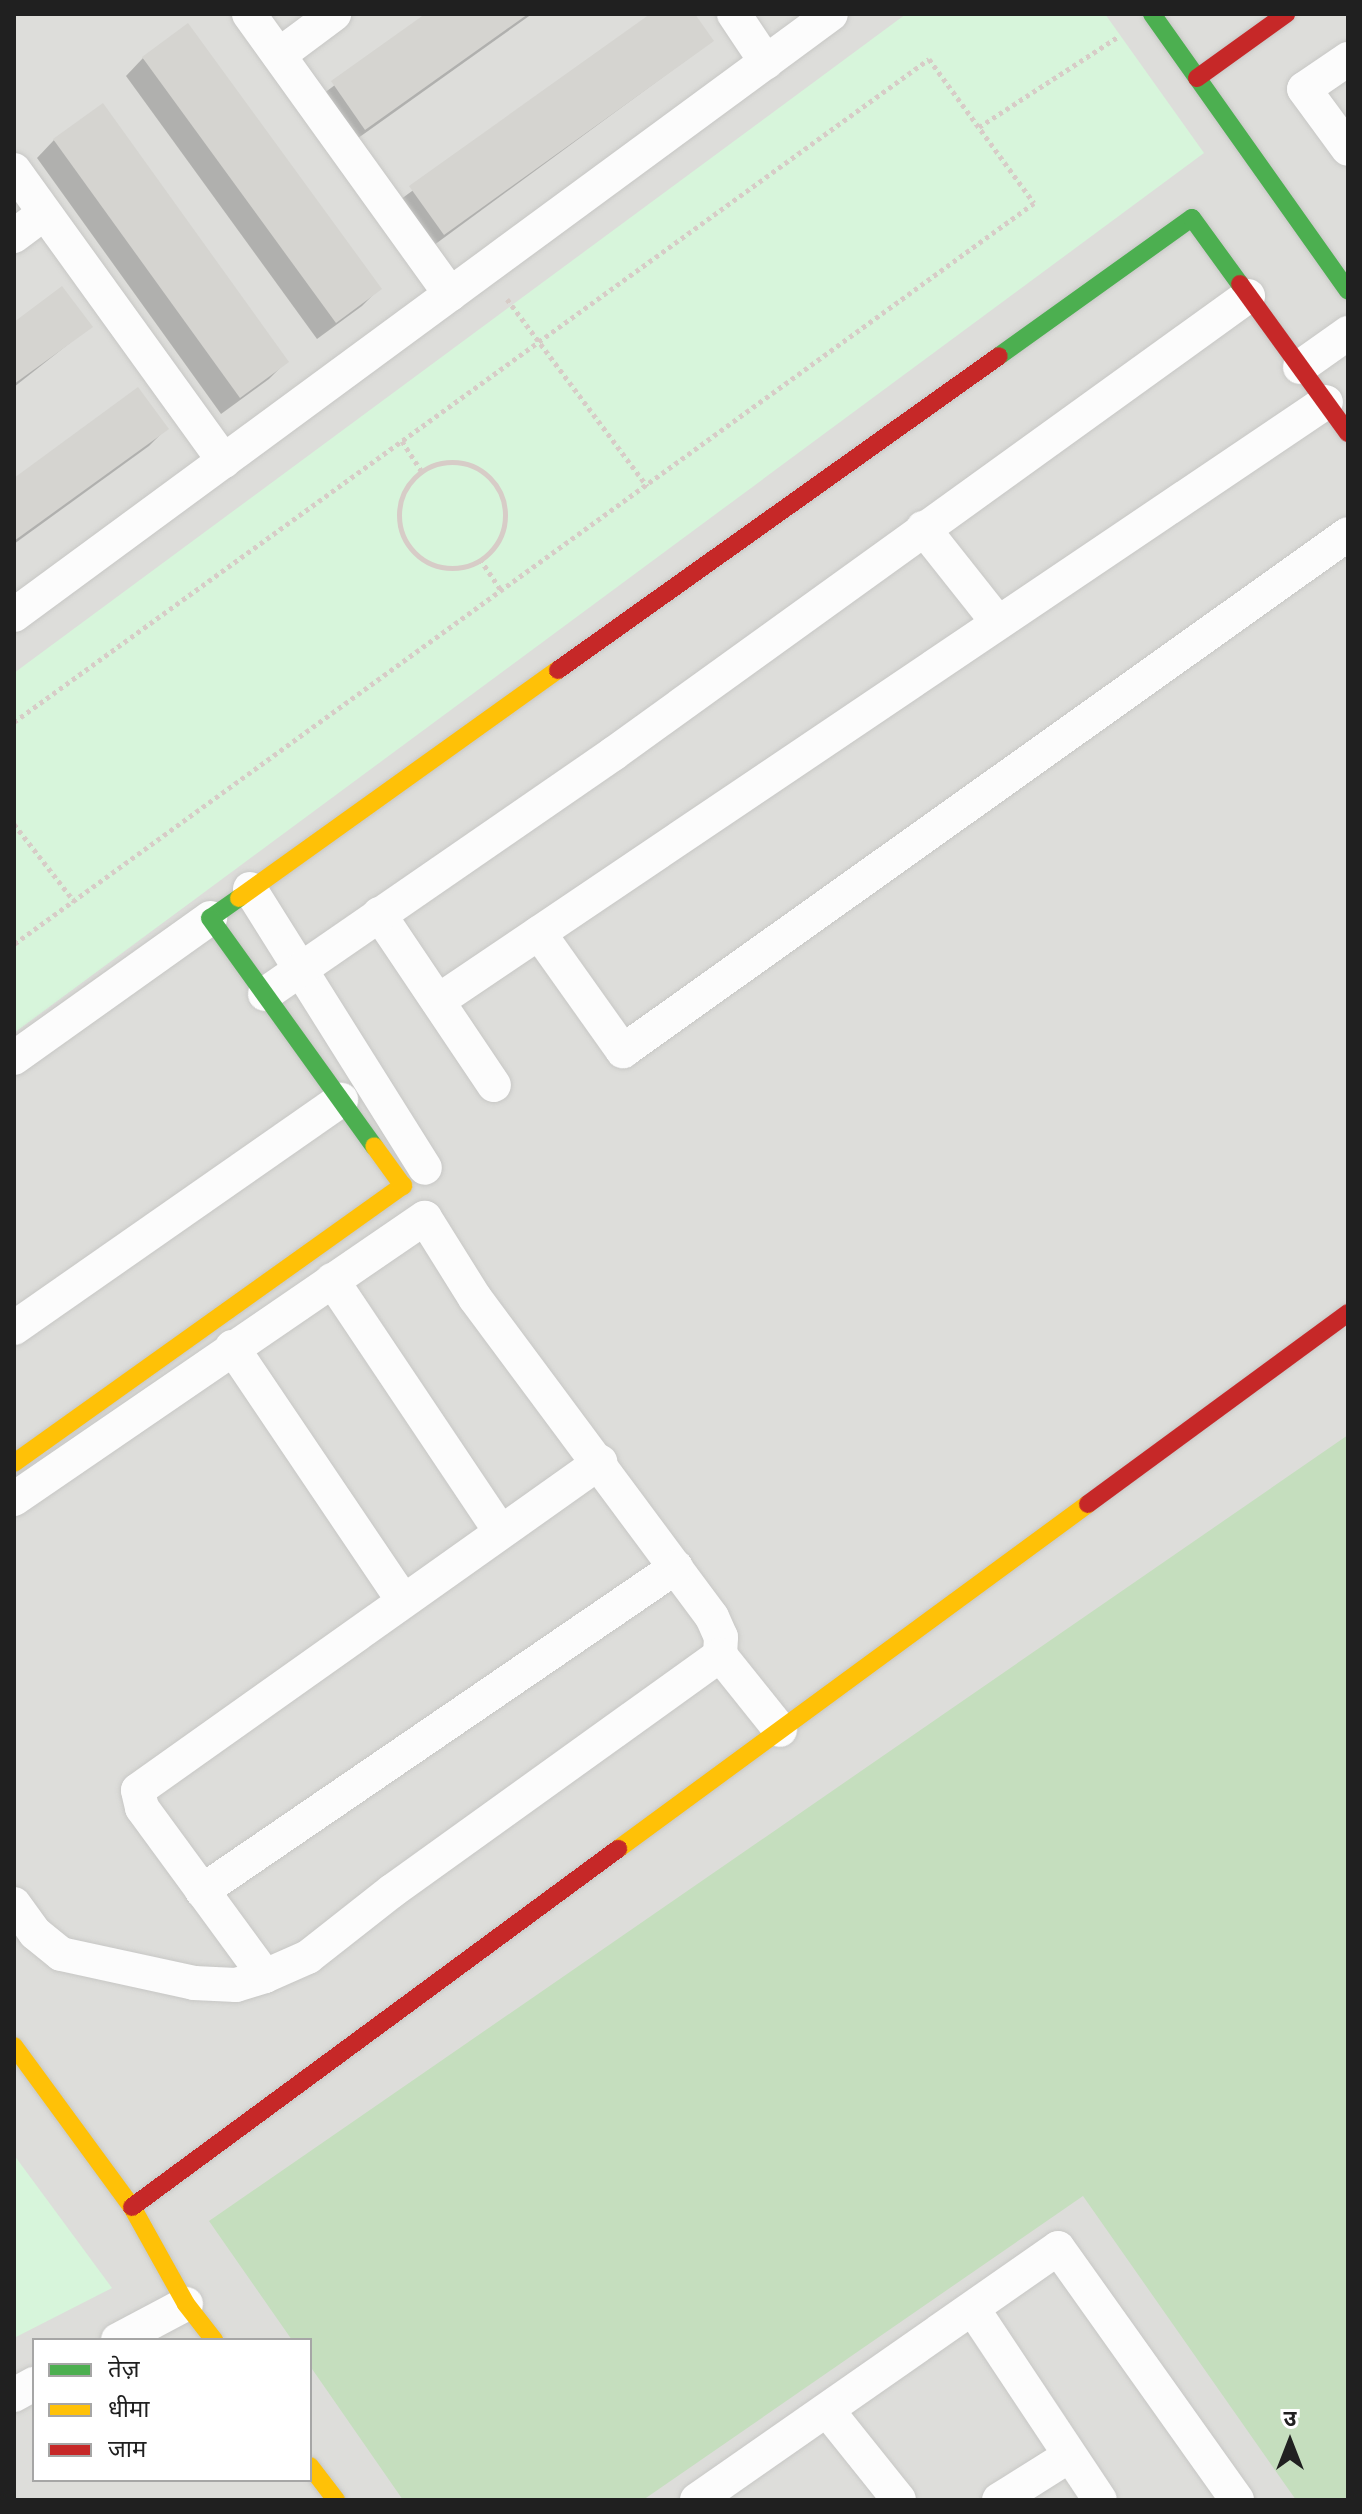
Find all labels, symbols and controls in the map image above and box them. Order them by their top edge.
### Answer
legend [32,2338,312,2482]
text: तेज़ [108,2354,140,2382]
text: धीमा [108,2394,150,2422]
north arrow [1250,2402,1330,2482]
text: उ [1284,2405,1296,2431]
text: जाम [108,2434,146,2462]

